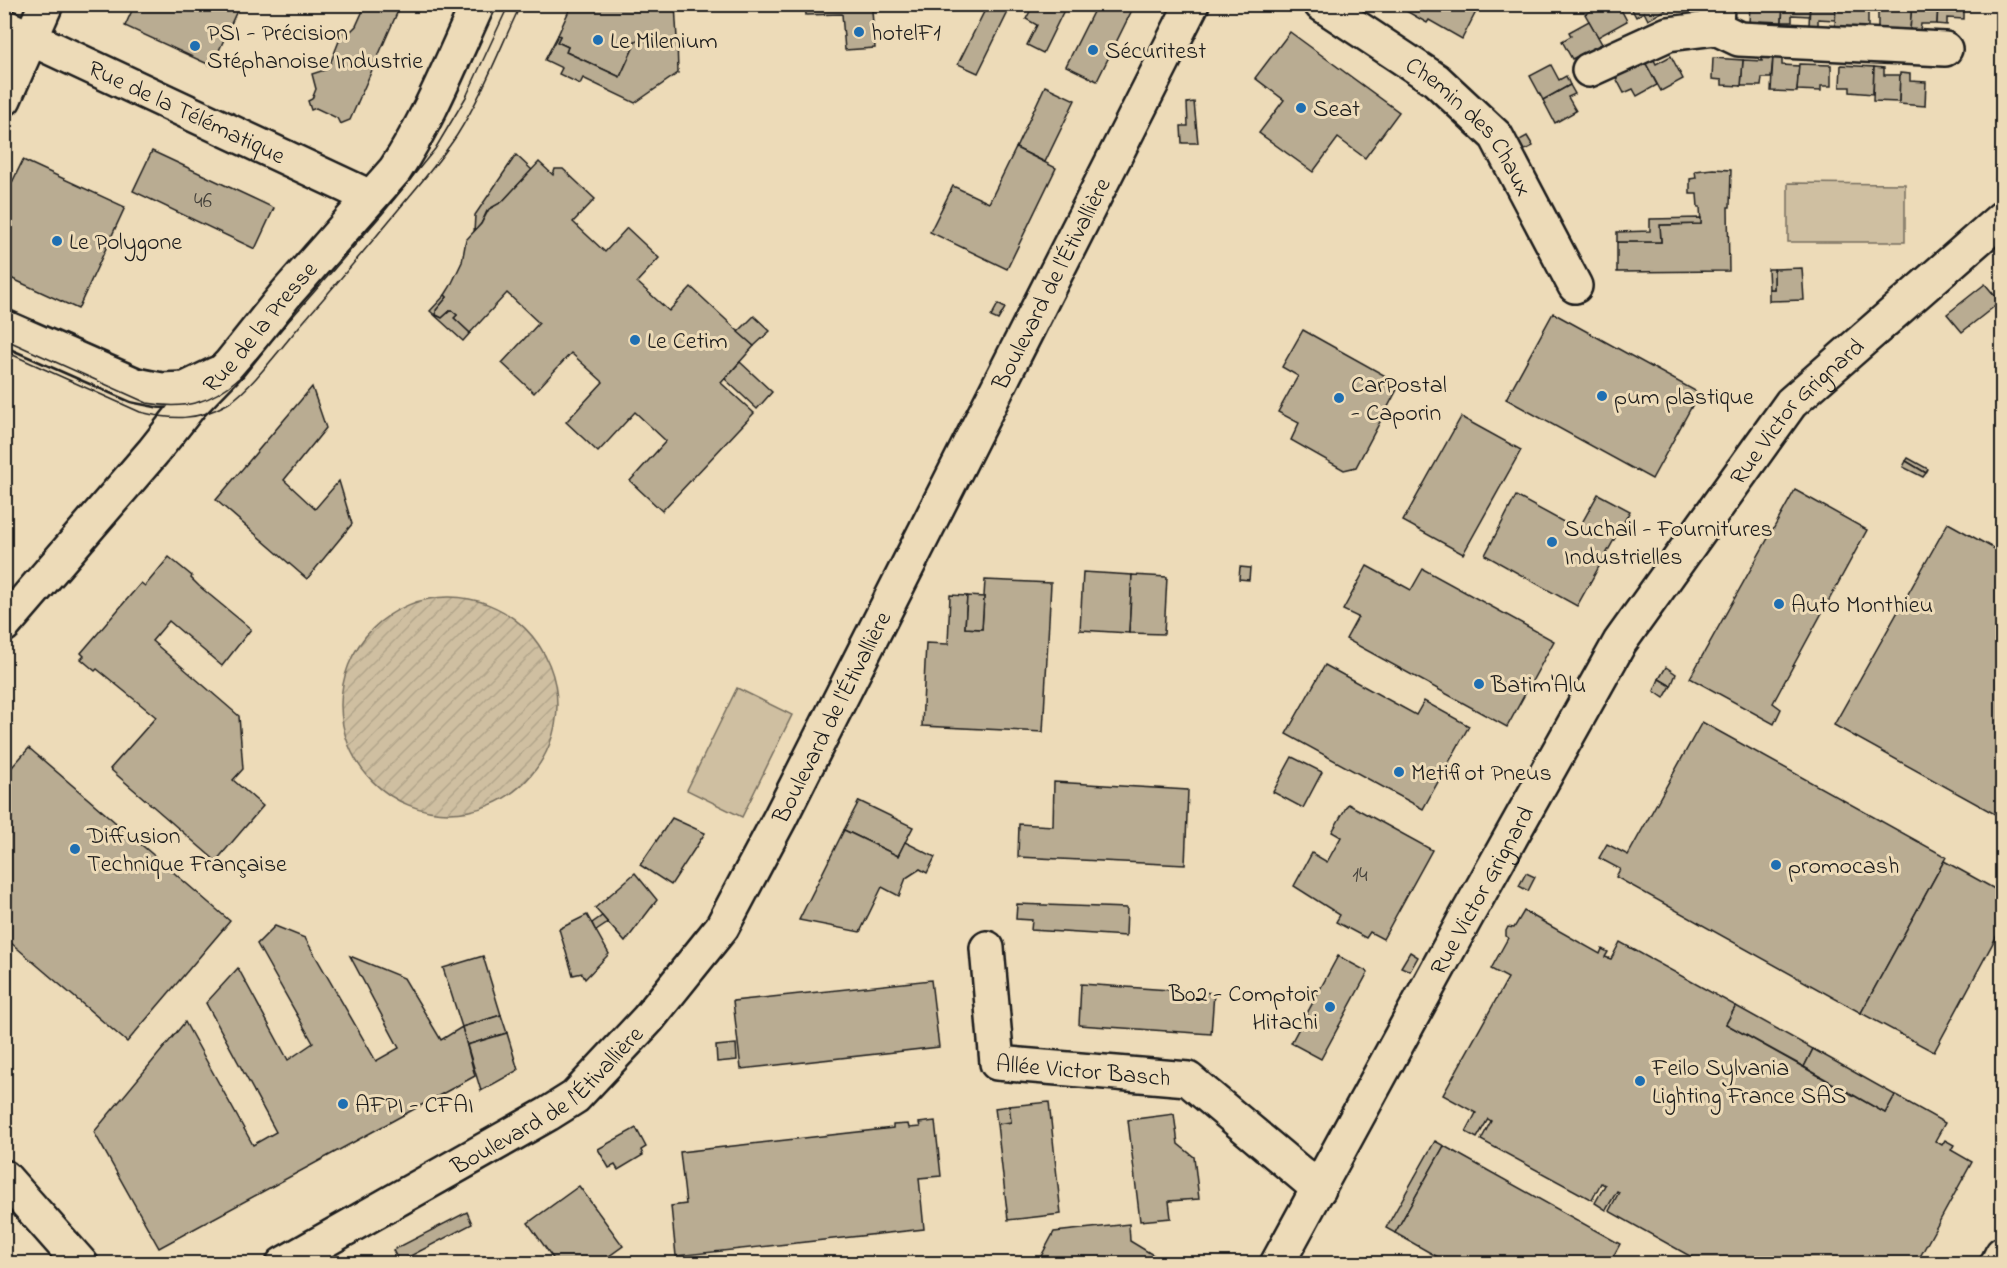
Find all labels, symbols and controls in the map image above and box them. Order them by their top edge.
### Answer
place label: PSI - Précision Stéphanoise Industrie [207,17,423,80]
place label: hotelF1 [871,17,941,52]
place label: Le Milenium [610,25,718,60]
marker: hotelF1 [852,25,866,39]
marker: Le Milenium [591,33,605,47]
place label: Sécuritest [1105,35,1206,70]
marker: PSI - Précision Stéphanoise Industrie [188,39,202,53]
marker: Sécuritest [1086,43,1100,57]
street label: Chemin des Chaux [1397,49,1540,203]
street label: Rue de la Télématique [82,53,290,175]
place label: Seat [1313,93,1360,128]
marker: Seat [1294,101,1308,115]
street label: Boulevard de l'Étivallière [984,172,1121,398]
house number: 46 [194,187,212,217]
place label: Le Polygone [69,226,182,262]
marker: Le Polygone [50,234,64,248]
street label: Rue de la Presse [196,254,327,402]
place label: Le Cetim [647,325,728,360]
street label: Rue Victor Grignard [1723,331,1874,493]
marker: Le Cetim [628,333,642,347]
place label: CarPostal - Caporin [1351,369,1447,432]
place label: pum plastique [1614,381,1754,416]
marker: pum plastique [1595,389,1609,403]
marker: CarPostal - Caporin [1332,391,1346,405]
place label: Suchail - Fournitures Industrielles [1564,513,1773,576]
marker: Suchail - Fournitures Industrielles [1545,535,1559,549]
place label: Auto Monthieu [1791,589,1933,624]
marker: Auto Monthieu [1772,597,1786,611]
street label: Boulevard de l'Étivallière [765,606,902,831]
place label: Batim'Alu [1490,669,1586,704]
marker: Batim'Alu [1472,677,1486,691]
place label: Metifiot Pneus [1411,757,1552,792]
marker: Metifiot Pneus [1392,765,1406,779]
street label: Rue Victor Grignard [1423,800,1545,982]
place label: Diffusion Technique Française [86,820,287,883]
marker: Diffusion Technique Française [68,842,82,856]
place label: promocash [1788,850,1899,885]
marker: promocash [1769,858,1783,872]
house number: 14 [1352,861,1368,891]
place label: B02 - Comptoir Hitachi [1168,978,1319,1041]
marker: B02 - Comptoir Hitachi [1323,1000,1337,1014]
street label: Boulevard de l'Étivallière [445,1019,653,1186]
street label: Allée Victor Basch [994,1048,1172,1097]
place label: Feilo Sylvania Lighting France SAS [1651,1052,1846,1115]
marker: Feilo Sylvania Lighting France SAS [1633,1074,1647,1088]
place label: AFPI - CFAI [355,1089,474,1124]
marker: AFPI - CFAI [336,1097,350,1111]

